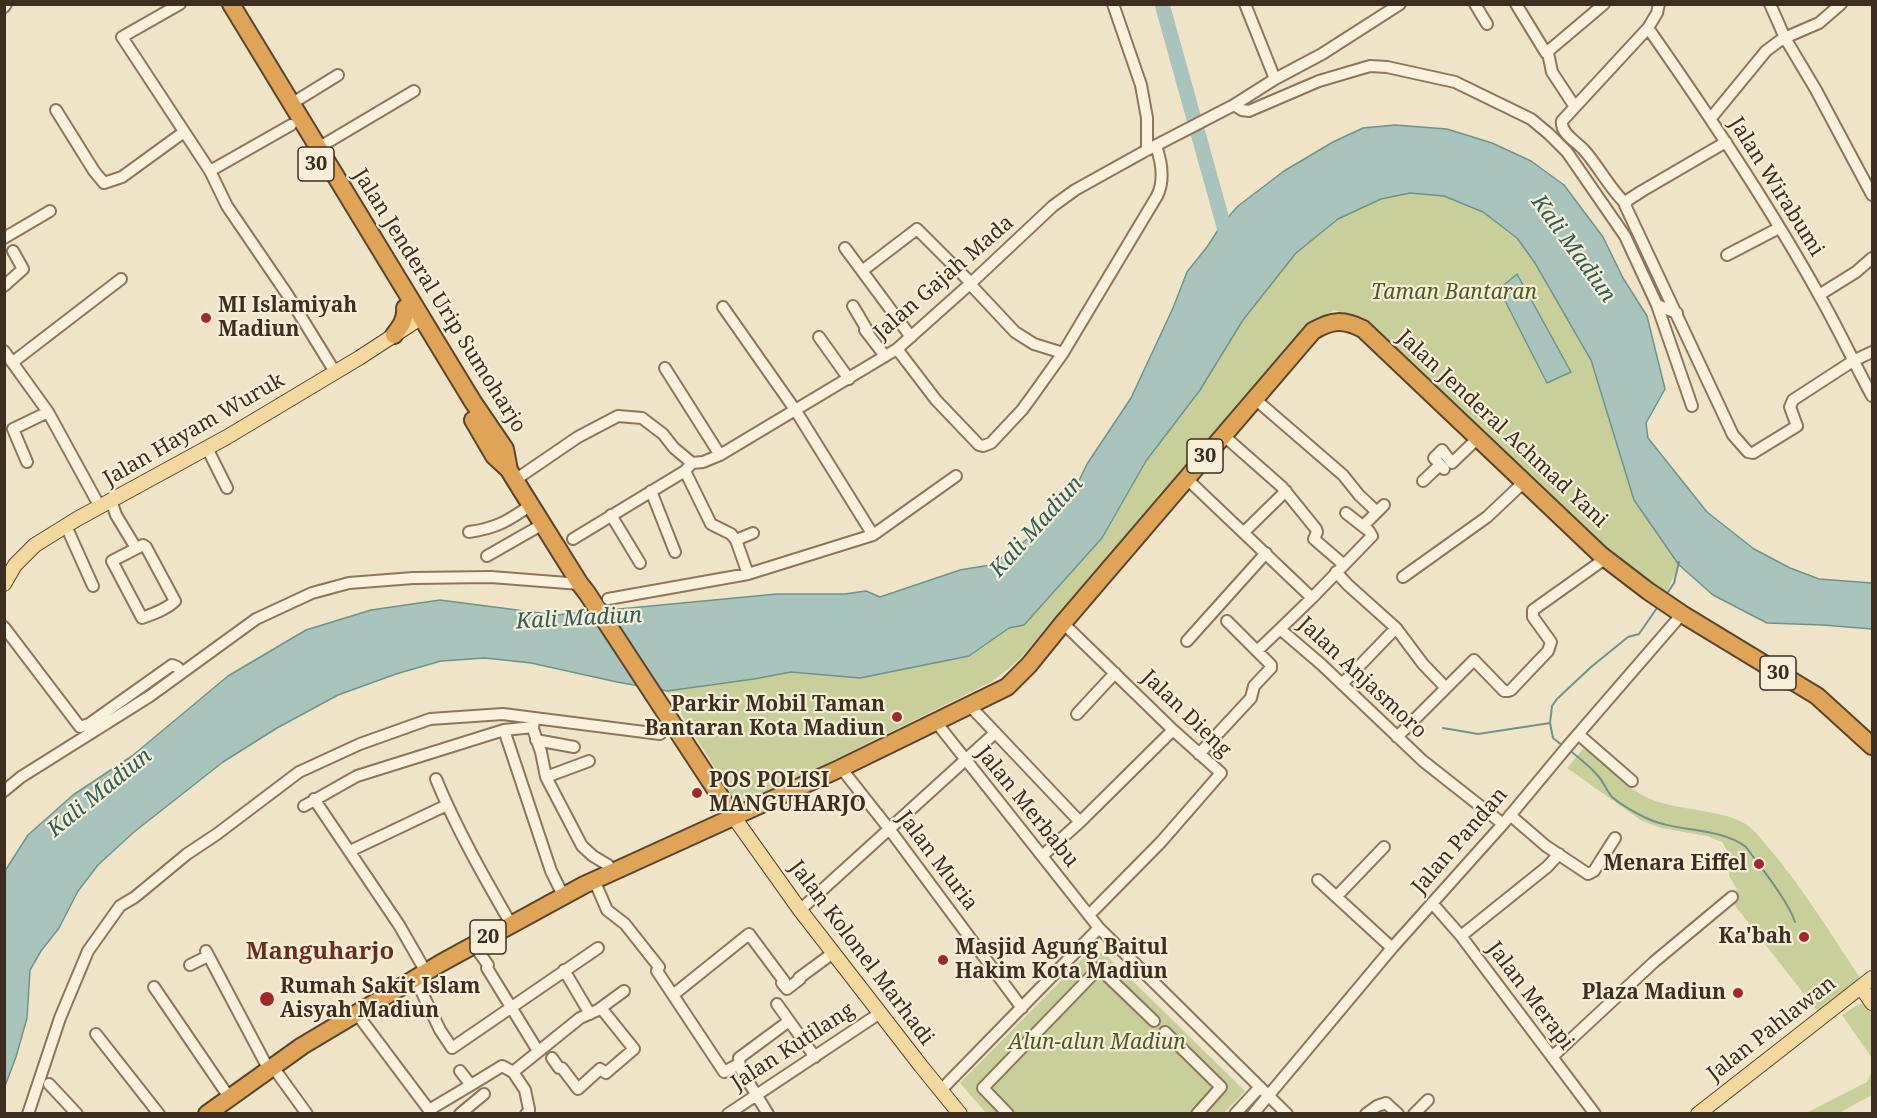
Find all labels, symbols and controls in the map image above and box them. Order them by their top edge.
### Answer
street label: Jalan Wirabumi [1723,113,1829,261]
road number: 30 [298,147,334,181]
street label: Jalan Jenderal Urip Sumoharjo [347,164,531,438]
water label: Kali Madiun [1525,190,1621,308]
street label: Jalan Gajah Mada [869,211,1019,345]
park label: Taman Bantaran [1371,280,1537,306]
place label: MI Islamiyah Madiun [218,293,357,343]
marker: MI Islamiyah Madiun [199,311,213,325]
street label: Jalan Jenderal Achmad Yani [1392,325,1612,533]
street label: Jalan Hayam Wuruk [99,368,289,492]
road number: 30 [1187,439,1223,473]
water label: Kali Madiun [985,471,1089,583]
water label: Kali Madiun [515,603,643,635]
street label: Jalan Anjasmoro [1292,612,1432,744]
road number: 30 [1760,656,1796,690]
street label: Jalan Dieng [1136,665,1236,763]
place label: Parkir Mobil Taman Bantaran Kota Madiun [644,692,885,742]
marker: Parkir Mobil Taman Bantaran Kota Madiun [890,710,904,724]
street label: Jalan Merbabu [971,741,1083,873]
water label: Kali Madiun [43,743,157,843]
place label: POS POLISI MANGUHARJO [709,768,866,818]
street label: Jalan Pandan [1407,783,1513,899]
marker: POS POLISI MANGUHARJO [690,786,704,800]
street label: Jalan Muria [891,806,983,916]
place label: Menara Eiffel [1603,851,1747,877]
street label: Jalan Kolonel Marhadi [783,856,939,1050]
marker: Menara Eiffel [1752,857,1766,871]
road number: 20 [470,920,506,954]
place label: Ka'bah [1719,924,1792,950]
marker: Ka'bah [1797,930,1811,944]
place label: Masjid Agung Baitul Hakim Kota Madiun [955,935,1168,985]
street label: Jalan Merapi [1481,937,1579,1055]
district label: Manguharjo [246,938,394,966]
marker: Masjid Agung Baitul Hakim Kota Madiun [936,953,950,967]
street label: Jalan Pahlawan [1703,971,1841,1087]
place label: Rumah Sakit Islam Aisyah Madiun [280,974,480,1024]
place label: Plaza Madiun [1582,980,1726,1006]
marker: Plaza Madiun [1731,986,1745,1000]
marker: Rumah Sakit Islam Aisyah Madiun [258,990,276,1008]
street label: Jalan Kutilang [727,998,859,1096]
park label: Alun-alun Madiun [1008,1030,1186,1056]

